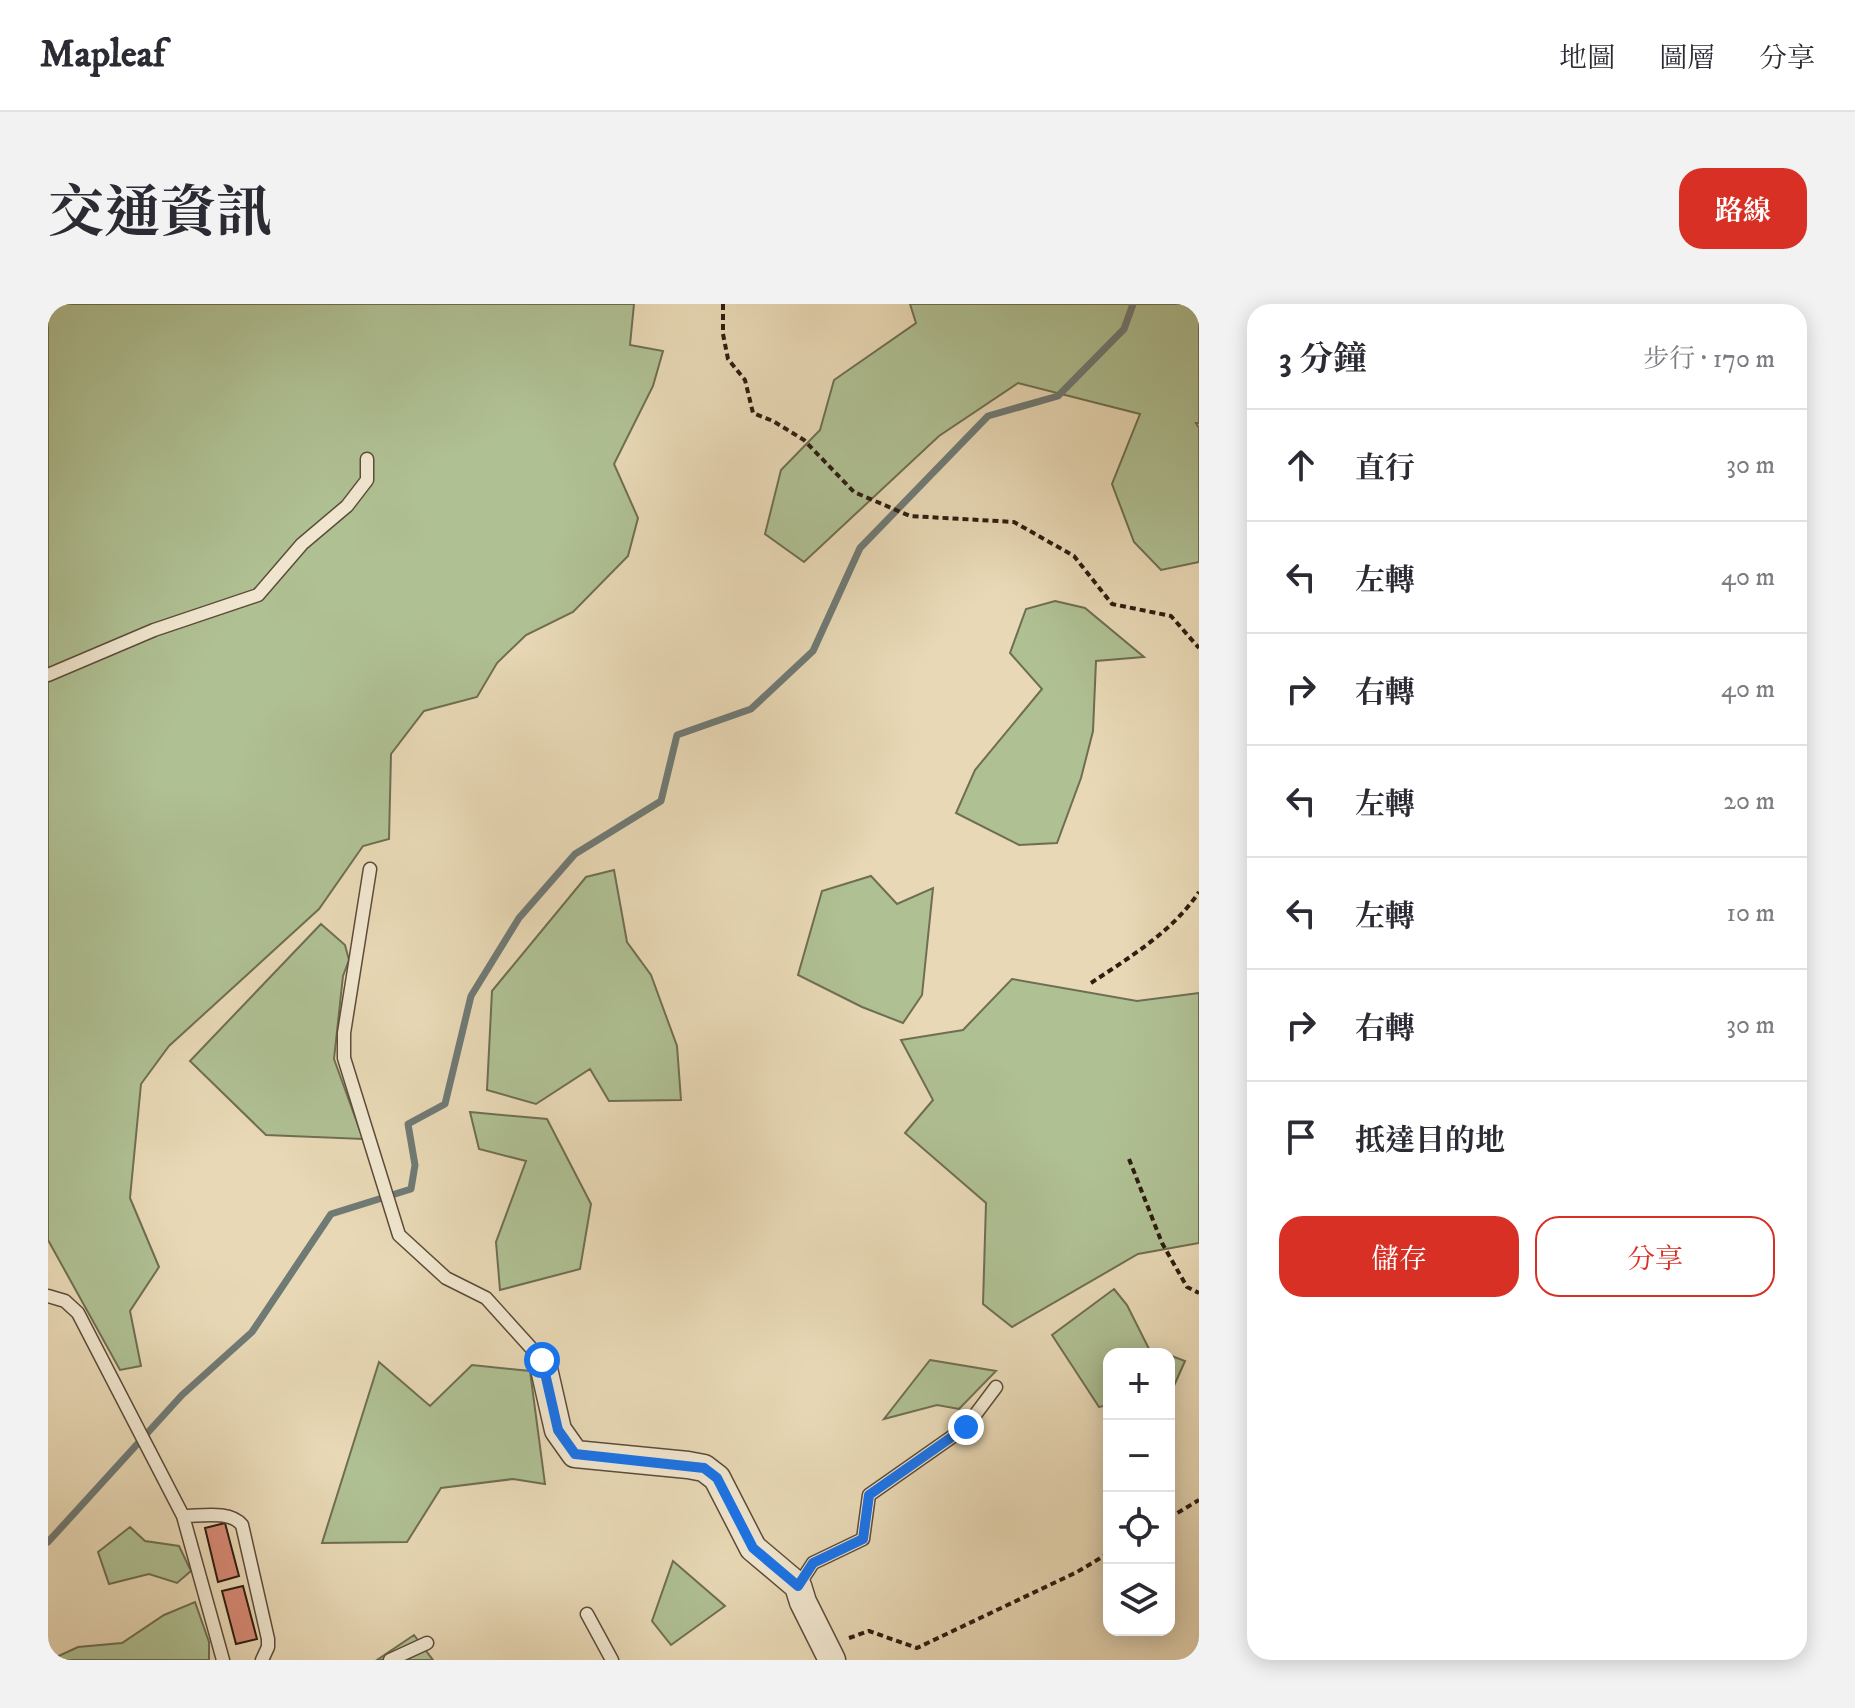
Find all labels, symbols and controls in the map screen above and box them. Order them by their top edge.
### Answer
text: Mapleaf [40,31,165,79]
text: 地圖 [1559,41,1615,76]
text: 圖層 [1659,41,1715,76]
text: 分享 [1759,41,1815,76]
button: 路線 [1679,168,1807,249]
text: 交通資訊 [48,180,272,250]
text: 3 分鐘 [1279,339,1367,381]
text: 步行 · 170 m [1643,343,1775,376]
icon: ahead [1279,443,1323,487]
text: 30 m [1726,449,1775,482]
text: 直行 [1355,451,1415,488]
icon: left [1279,555,1323,599]
text: 40 m [1721,561,1775,594]
text: 左轉 [1355,563,1415,600]
icon: right [1279,667,1323,711]
text: 40 m [1721,673,1775,706]
text: 右轉 [1355,675,1415,712]
icon: left [1279,779,1323,823]
text: 20 m [1723,785,1775,818]
text: 左轉 [1355,787,1415,824]
icon: left [1279,891,1323,935]
text: 10 m [1726,897,1775,930]
text: 左轉 [1355,899,1415,936]
icon: right [1279,1003,1323,1047]
text: 30 m [1726,1009,1775,1042]
text: 右轉 [1355,1011,1415,1048]
icon: arrive [1279,1115,1323,1159]
text: 抵達目的地 [1355,1123,1505,1160]
button: 儲存 [1279,1216,1519,1297]
button: 分享 [1535,1216,1775,1297]
route start [524,1342,560,1378]
map controls [1103,1348,1175,1636]
button: + [1103,1348,1175,1420]
route end [948,1409,984,1445]
button: − [1103,1420,1175,1492]
button: locate [1103,1492,1175,1564]
button: layers [1103,1564,1175,1636]

